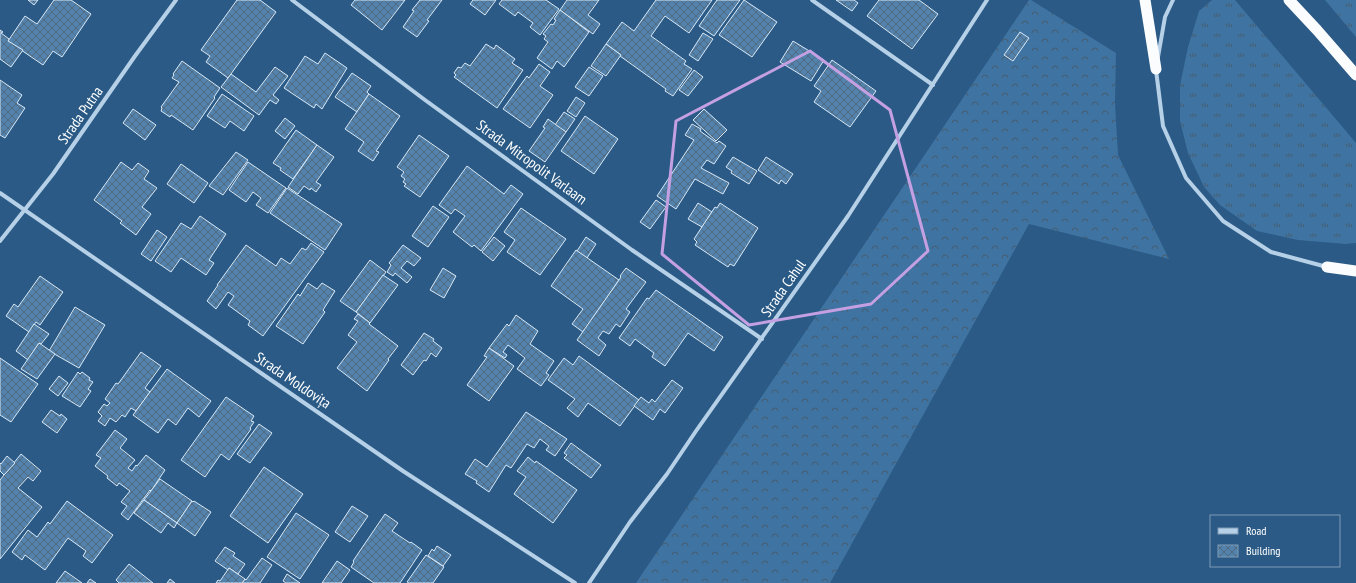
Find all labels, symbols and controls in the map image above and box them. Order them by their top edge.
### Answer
street label: Strada Putna [53,83,107,147]
street label: Strada Mitropolit Varlaam [473,115,591,209]
street label: Strada Cahul [756,255,810,320]
street label: Strada Moldovița [251,348,335,412]
legend [1210,515,1340,567]
text: Road [1246,523,1266,538]
text: Building [1246,543,1281,558]

